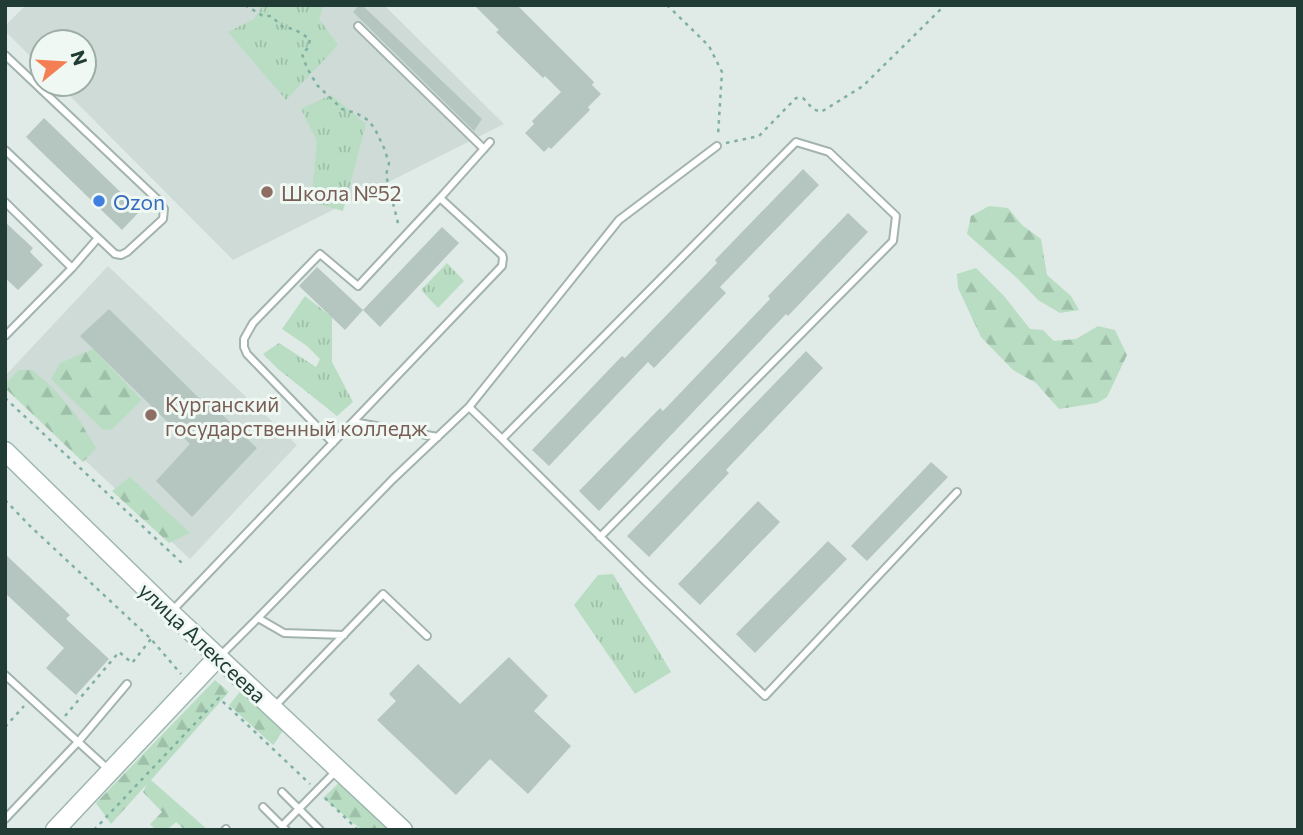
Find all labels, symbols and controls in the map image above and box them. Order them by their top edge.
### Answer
north arrow [28,28,98,98]
text: N [67,47,93,68]
place label: Школа №52 [281,180,401,205]
marker: Школа №52 [259,184,275,200]
place label: Ozon [113,189,165,214]
marker: Ozon [91,193,107,209]
place label: Курганский государственный колледж [165,391,428,440]
marker: Курганский государственный колледж [143,407,159,423]
street label: улица Алексеева [134,577,272,707]

